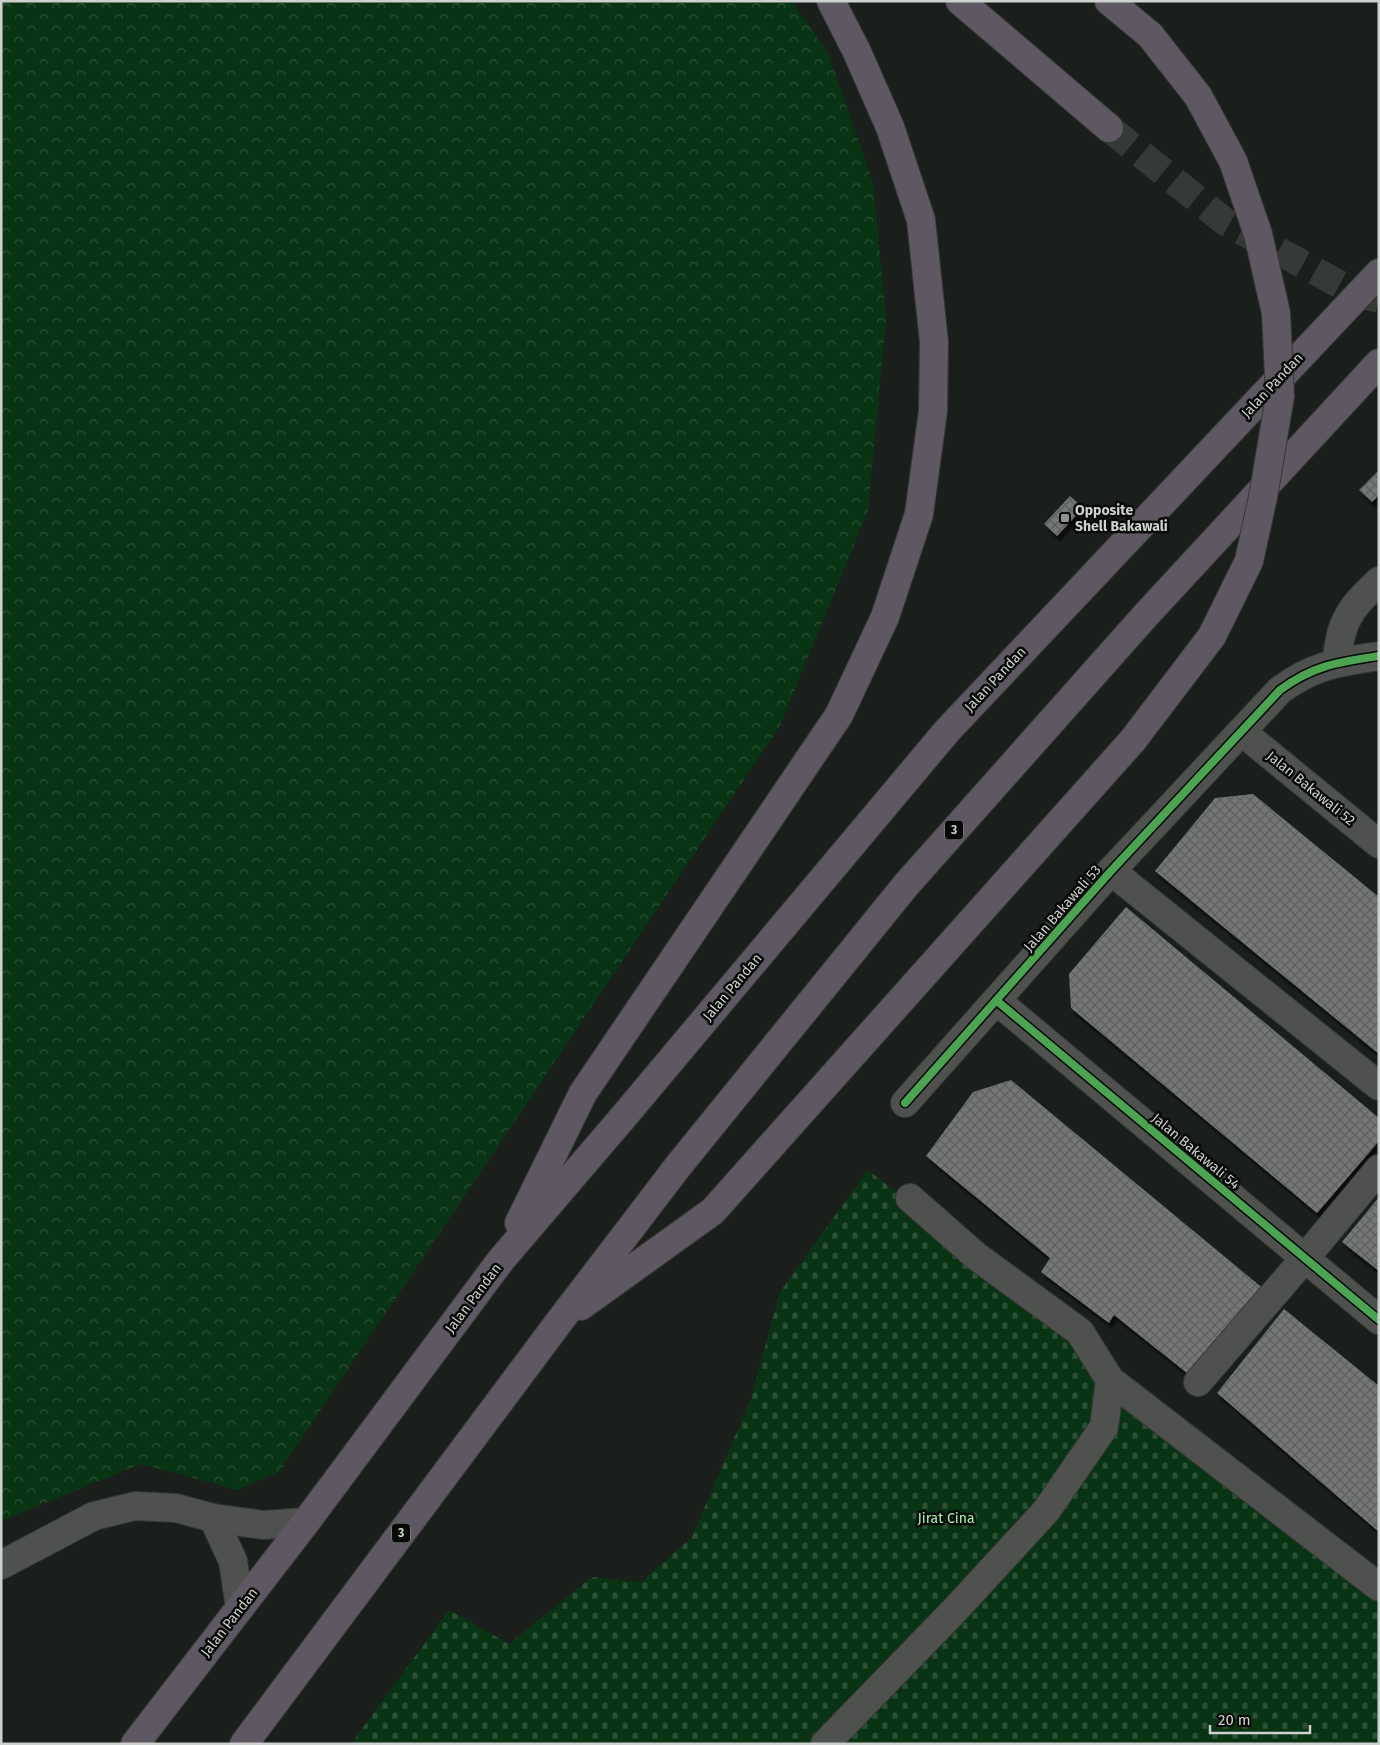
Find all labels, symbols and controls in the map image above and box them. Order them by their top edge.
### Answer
street label: Jalan Pandan [1238,349,1307,421]
place label: Opposite Shell Bakawali [1075,502,1168,535]
marker: Opposite Shell Bakawali [1059,512,1071,524]
street label: Jalan Pandan [961,643,1030,715]
street label: Jalan Bakawali 52 [1263,748,1358,829]
road number: 3 [945,820,963,840]
street label: Jalan Bakawali 53 [1020,862,1105,955]
street label: Jalan Pandan [699,950,765,1024]
street label: Jalan Bakawali 54 [1148,1110,1244,1193]
street label: Jalan Pandan [442,1260,505,1336]
park label: Jirat Cina [917,1510,975,1527]
road number: 3 [392,1524,410,1542]
street label: Jalan Pandan [197,1584,262,1660]
scale bar [1210,1702,1310,1734]
text: 20 m [1218,1711,1251,1729]

